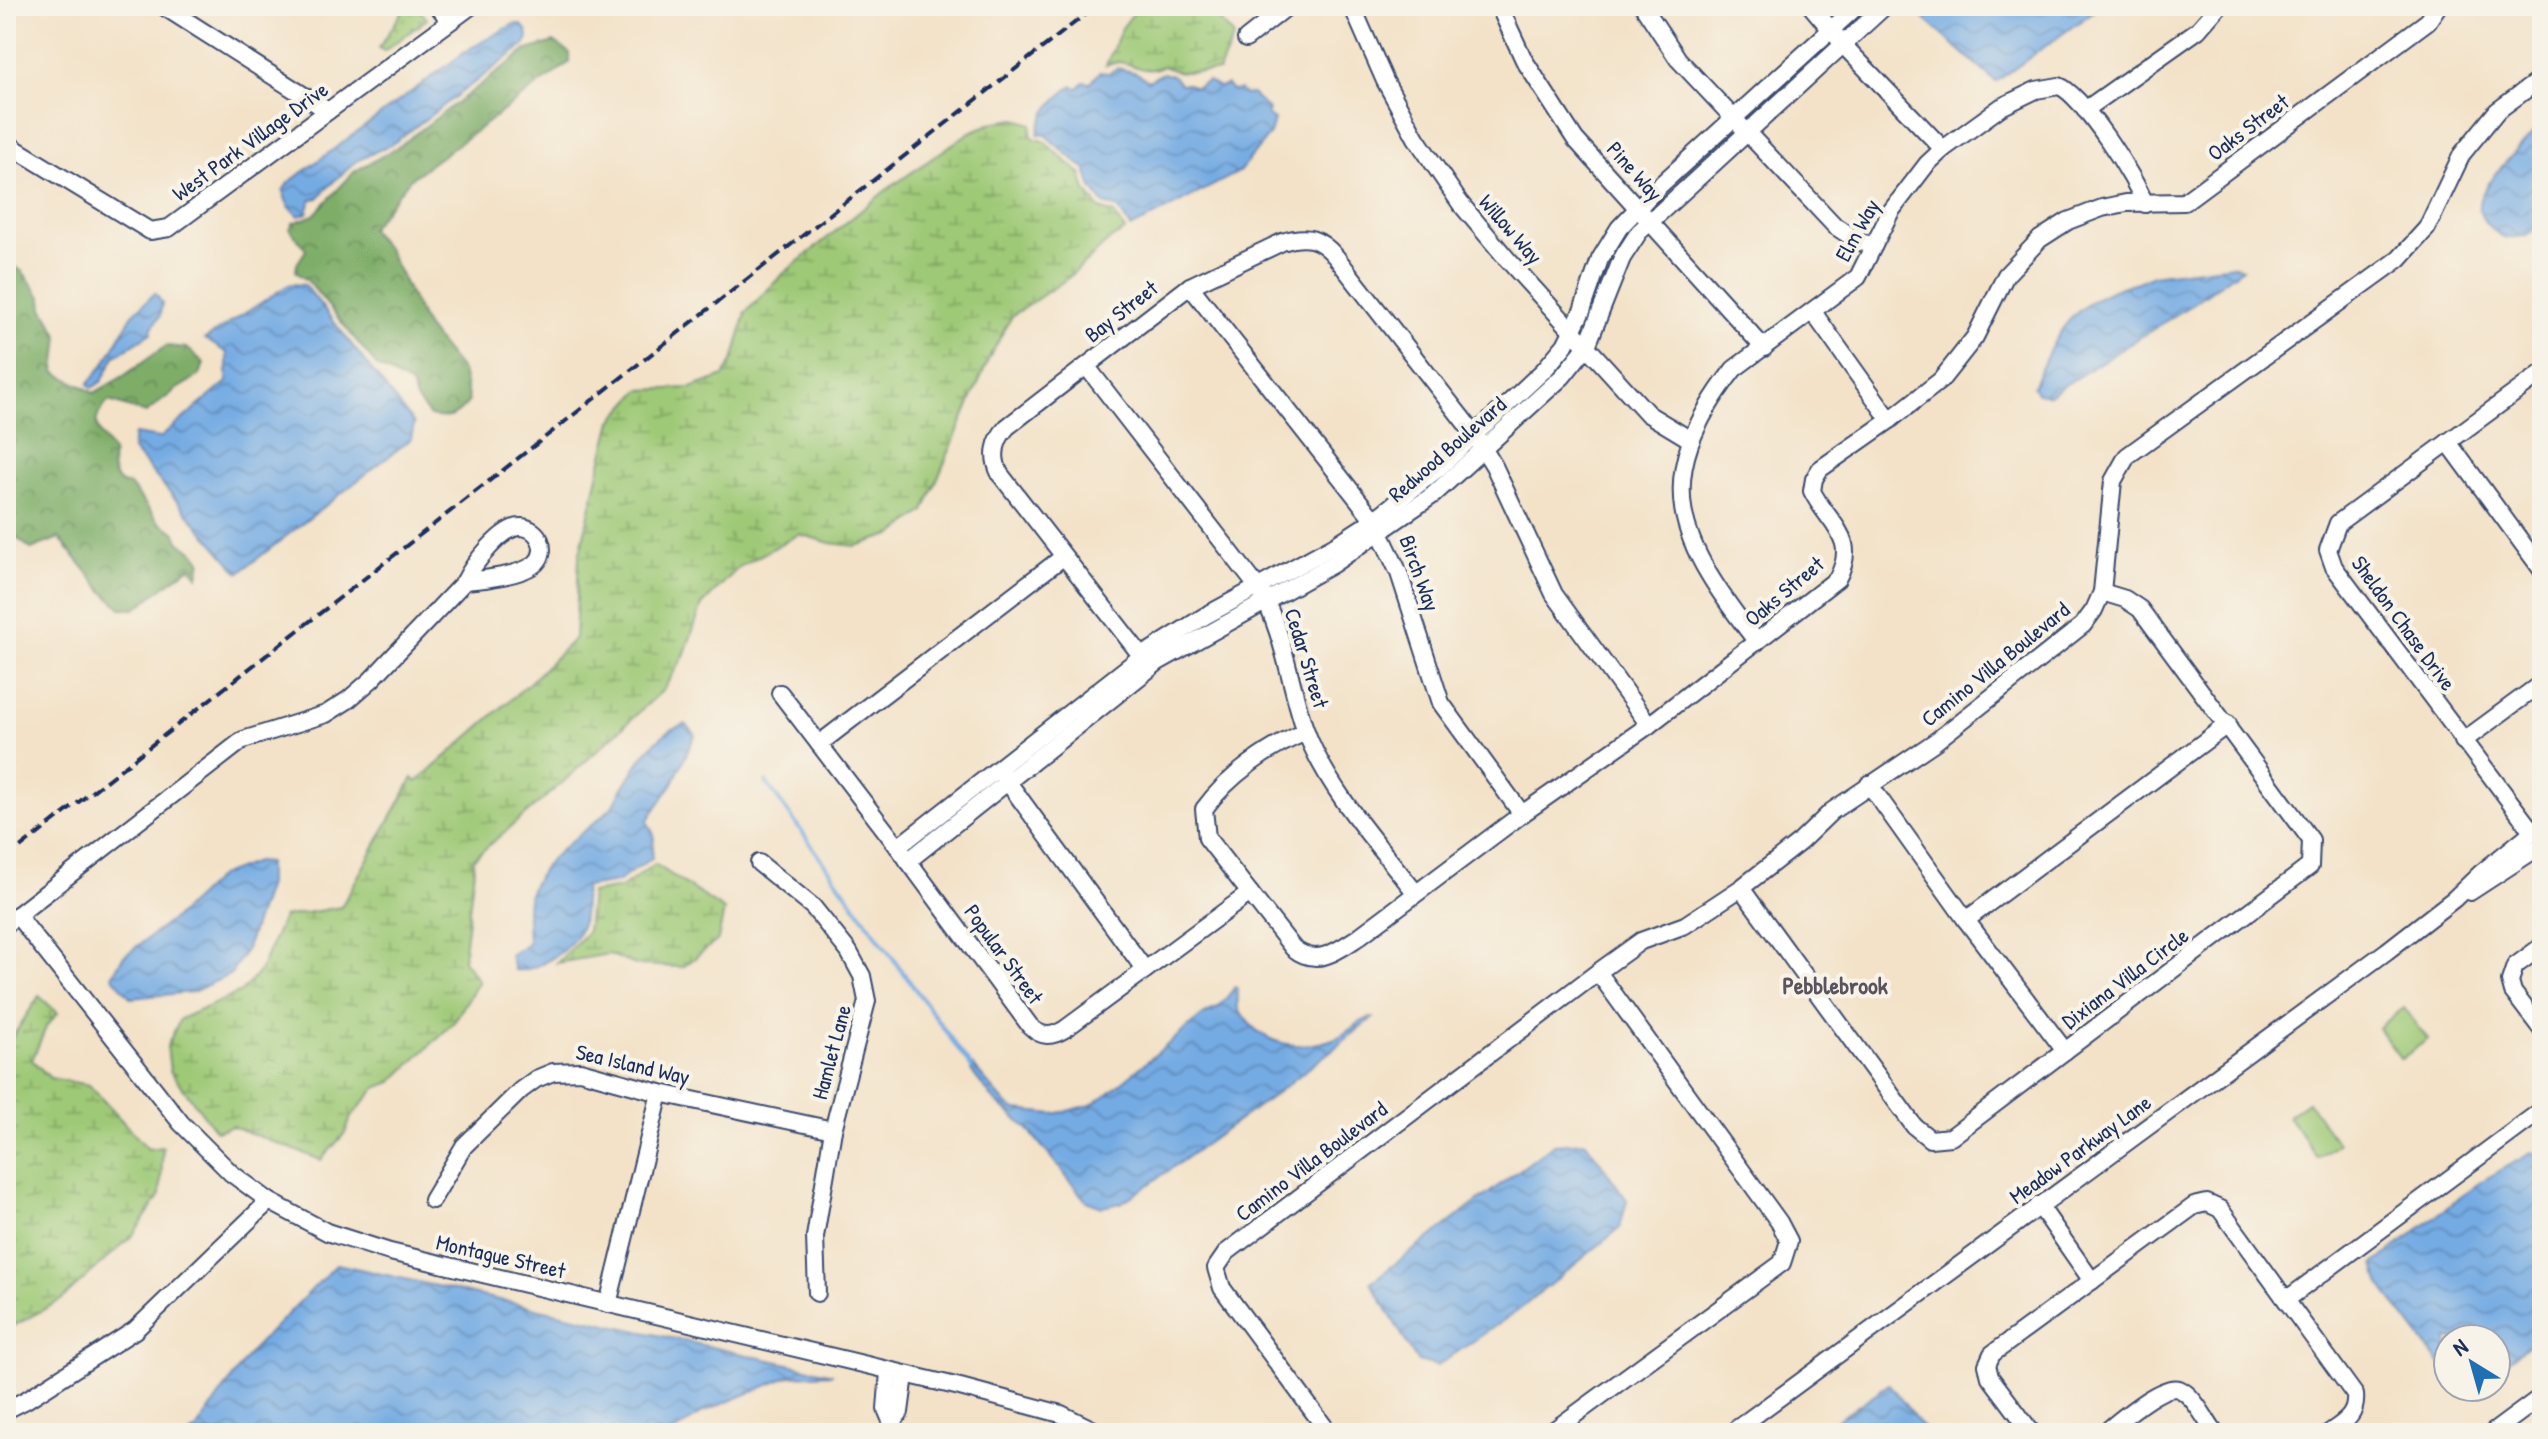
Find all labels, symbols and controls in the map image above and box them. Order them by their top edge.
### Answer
street label: West Park Village Drive [166,74,334,208]
street label: Oaks Street [2201,86,2295,167]
street label: Pine Way [1600,135,1670,207]
street label: Willow Way [1472,188,1550,270]
street label: Elm Way [1828,193,1886,267]
street label: Bay Street [1078,273,1164,349]
street label: Redwood Boulevard [1382,389,1513,508]
street label: Birch Way [1392,531,1448,615]
street label: Oaks Street [1738,549,1830,633]
street label: Sheldon Chase Drive [2345,549,2463,697]
street label: Camino Villa Boulevard [1915,595,2076,733]
street label: Cedar Street [1278,604,1336,712]
street label: Popular Street [958,898,1051,1010]
street label: Dixiana Villa Circle [2055,920,2195,1036]
district label: Pebblebrook [1782,969,1888,1001]
street label: Hamlet Lane [804,1001,858,1103]
street label: Sea Island Way [573,1036,693,1092]
street label: Meadow Parkway Lane [2003,1087,2157,1211]
street label: Camino Villa Boulevard [1229,1094,1393,1228]
street label: Montague Street [433,1227,569,1286]
north arrow [2432,1323,2512,1403]
text: N [2446,1331,2474,1363]

